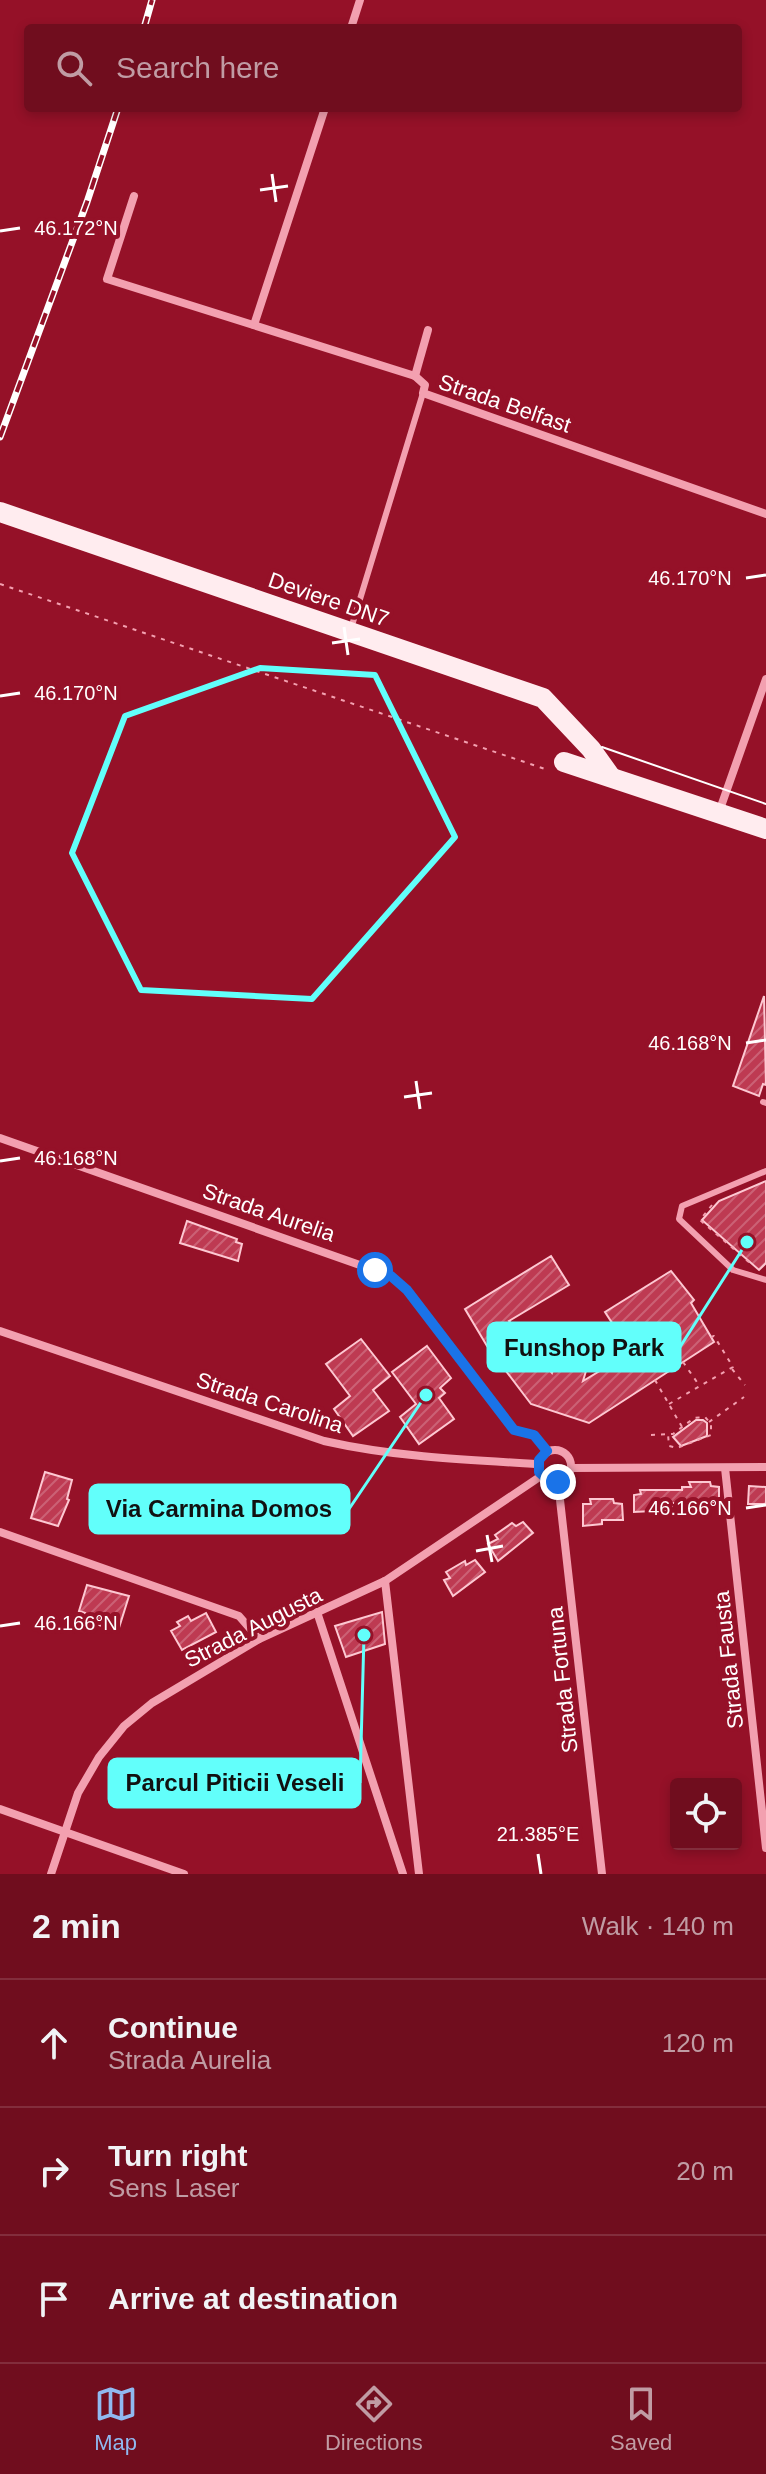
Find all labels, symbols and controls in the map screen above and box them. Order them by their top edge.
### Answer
search box [24,24,742,112]
icon: search [52,46,96,90]
text: Search here [116,51,279,84]
text: 46.172°N [34,217,118,239]
street label: Strada Belfast [435,369,574,438]
street label: Deviere DN7 [265,567,392,632]
text: 46.170°N [648,567,732,589]
text: 46.170°N [34,682,118,704]
text: 46.168°N [648,1032,732,1054]
text: 46.168°N [34,1147,118,1169]
street label: Strada Aurelia [199,1178,339,1247]
route start [357,1252,393,1288]
callout: Funshop Park [488,1323,680,1371]
text: Funshop Park [504,1334,665,1361]
street label: Strada Carolina [193,1367,347,1438]
route end [540,1464,576,1500]
callout: Via Carmina Domos [90,1485,349,1533]
text: Via Carmina Domos [106,1495,332,1522]
text: 46.166°N [648,1497,732,1519]
street label: Strada Augusta [181,1582,327,1673]
street label: Strada Fausta [709,1589,748,1730]
street label: Strada Fortuna [542,1605,583,1754]
text: 46.166°N [34,1612,118,1634]
callout: Parcul Piticii Veseli [109,1759,360,1807]
text: Parcul Piticii Veseli [126,1769,344,1796]
map controls [670,1778,742,1850]
button: locate [670,1778,742,1850]
text: 21.385°E [497,1823,579,1845]
text: 2 min [32,1907,121,1945]
text: Walk · 140 m [582,1911,734,1941]
text: Continue [108,2011,238,2044]
icon: ahead [32,2021,76,2065]
text: 120 m [662,2028,734,2058]
text: Strada Aurelia [108,2045,271,2075]
text: Turn right [108,2139,247,2172]
icon: right [32,2149,76,2193]
text: 20 m [676,2156,734,2186]
text: Sens Laser [108,2173,240,2203]
icon: arrive [32,2277,76,2321]
text: Arrive at destination [108,2282,398,2315]
tab: Map [94,2382,138,2456]
tab: Directions [325,2382,423,2456]
tab: Saved [610,2382,672,2456]

